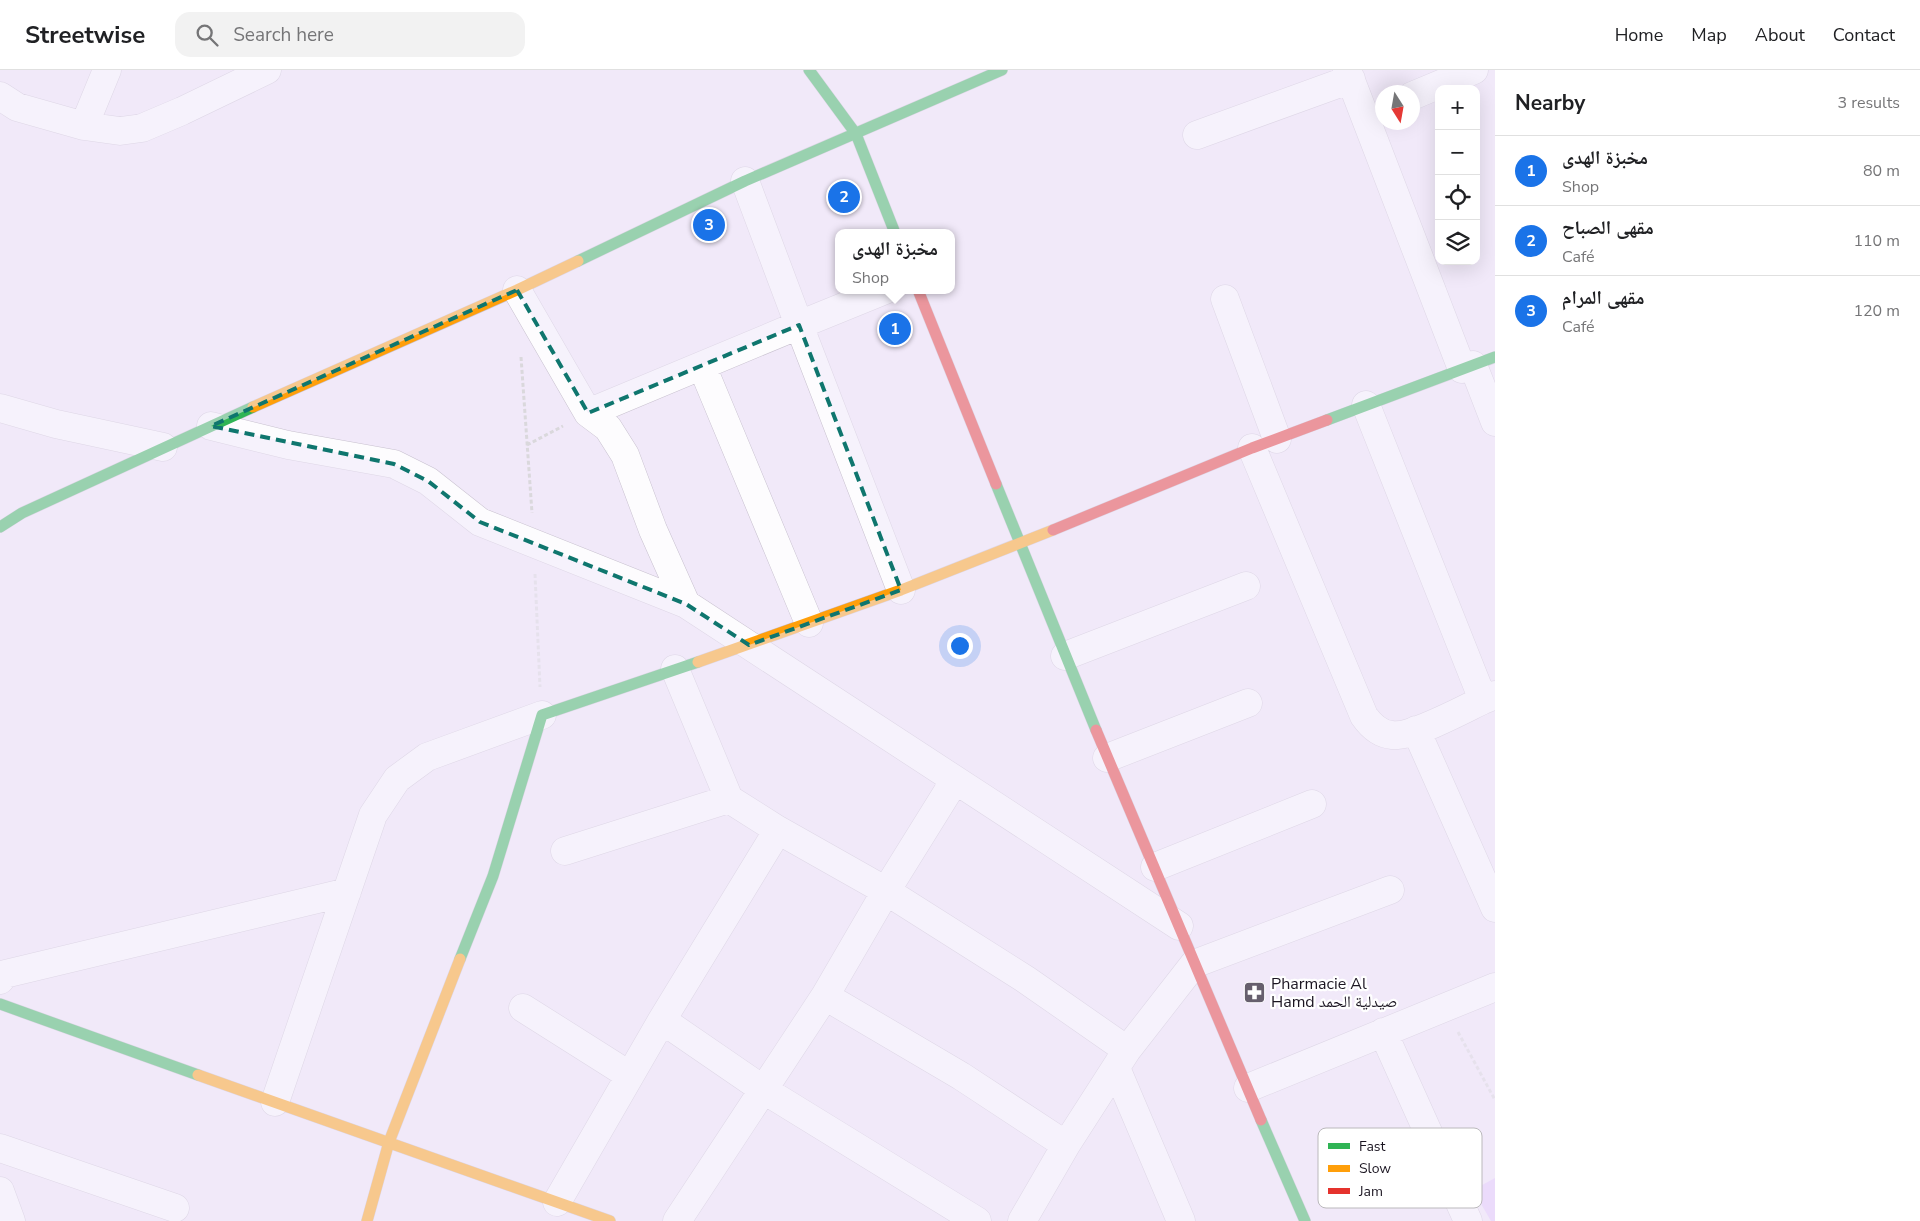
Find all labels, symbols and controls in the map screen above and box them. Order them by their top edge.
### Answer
search box [175,12,525,57]
text: Streetwise [25,19,145,51]
icon: search [193,21,221,49]
text: Search here [233,22,334,48]
text: Home [1615,23,1663,47]
text: Map [1691,23,1727,47]
text: About [1755,23,1805,47]
text: Contact [1833,23,1895,47]
north arrow [1375,85,1420,130]
map controls [1435,85,1480,265]
button: + [1435,85,1480,130]
text: Nearby [1515,89,1585,117]
text: 3 results [1838,92,1900,114]
button: − [1435,130,1480,175]
text: مخبزة الهدى [1562,145,1648,171]
text: 1 [1526,160,1536,182]
text: 80 m [1863,160,1900,182]
button: locate [1435,175,1480,220]
text: Shop [1562,176,1599,198]
pin: 2 [828,178,860,216]
pin: 3 [693,206,725,244]
text: مقهى الصباح [1562,215,1654,241]
button: layers [1435,220,1480,265]
popup [835,229,955,294]
text: 2 [1526,230,1536,252]
text: 110 m [1853,230,1900,252]
text: مخبزة الهدى [852,236,938,262]
text: Café [1562,246,1595,268]
text: Shop [852,267,889,289]
text: مقهى المرام [1562,285,1644,311]
text: 3 [1526,300,1536,322]
text: 120 m [1853,300,1900,322]
pin: 1 [879,310,911,348]
text: Café [1562,316,1595,338]
your location [947,633,973,659]
place label: Pharmacie Al Hamd صيدلية الحمد [1271,973,1397,1013]
pharmacy icon: Pharmacie Al Hamd صيدلية الحمد [1243,981,1267,1005]
legend [1318,1128,1482,1208]
text: Fast [1359,1137,1385,1156]
text: Slow [1359,1159,1391,1178]
text: Jam [1358,1182,1383,1201]

